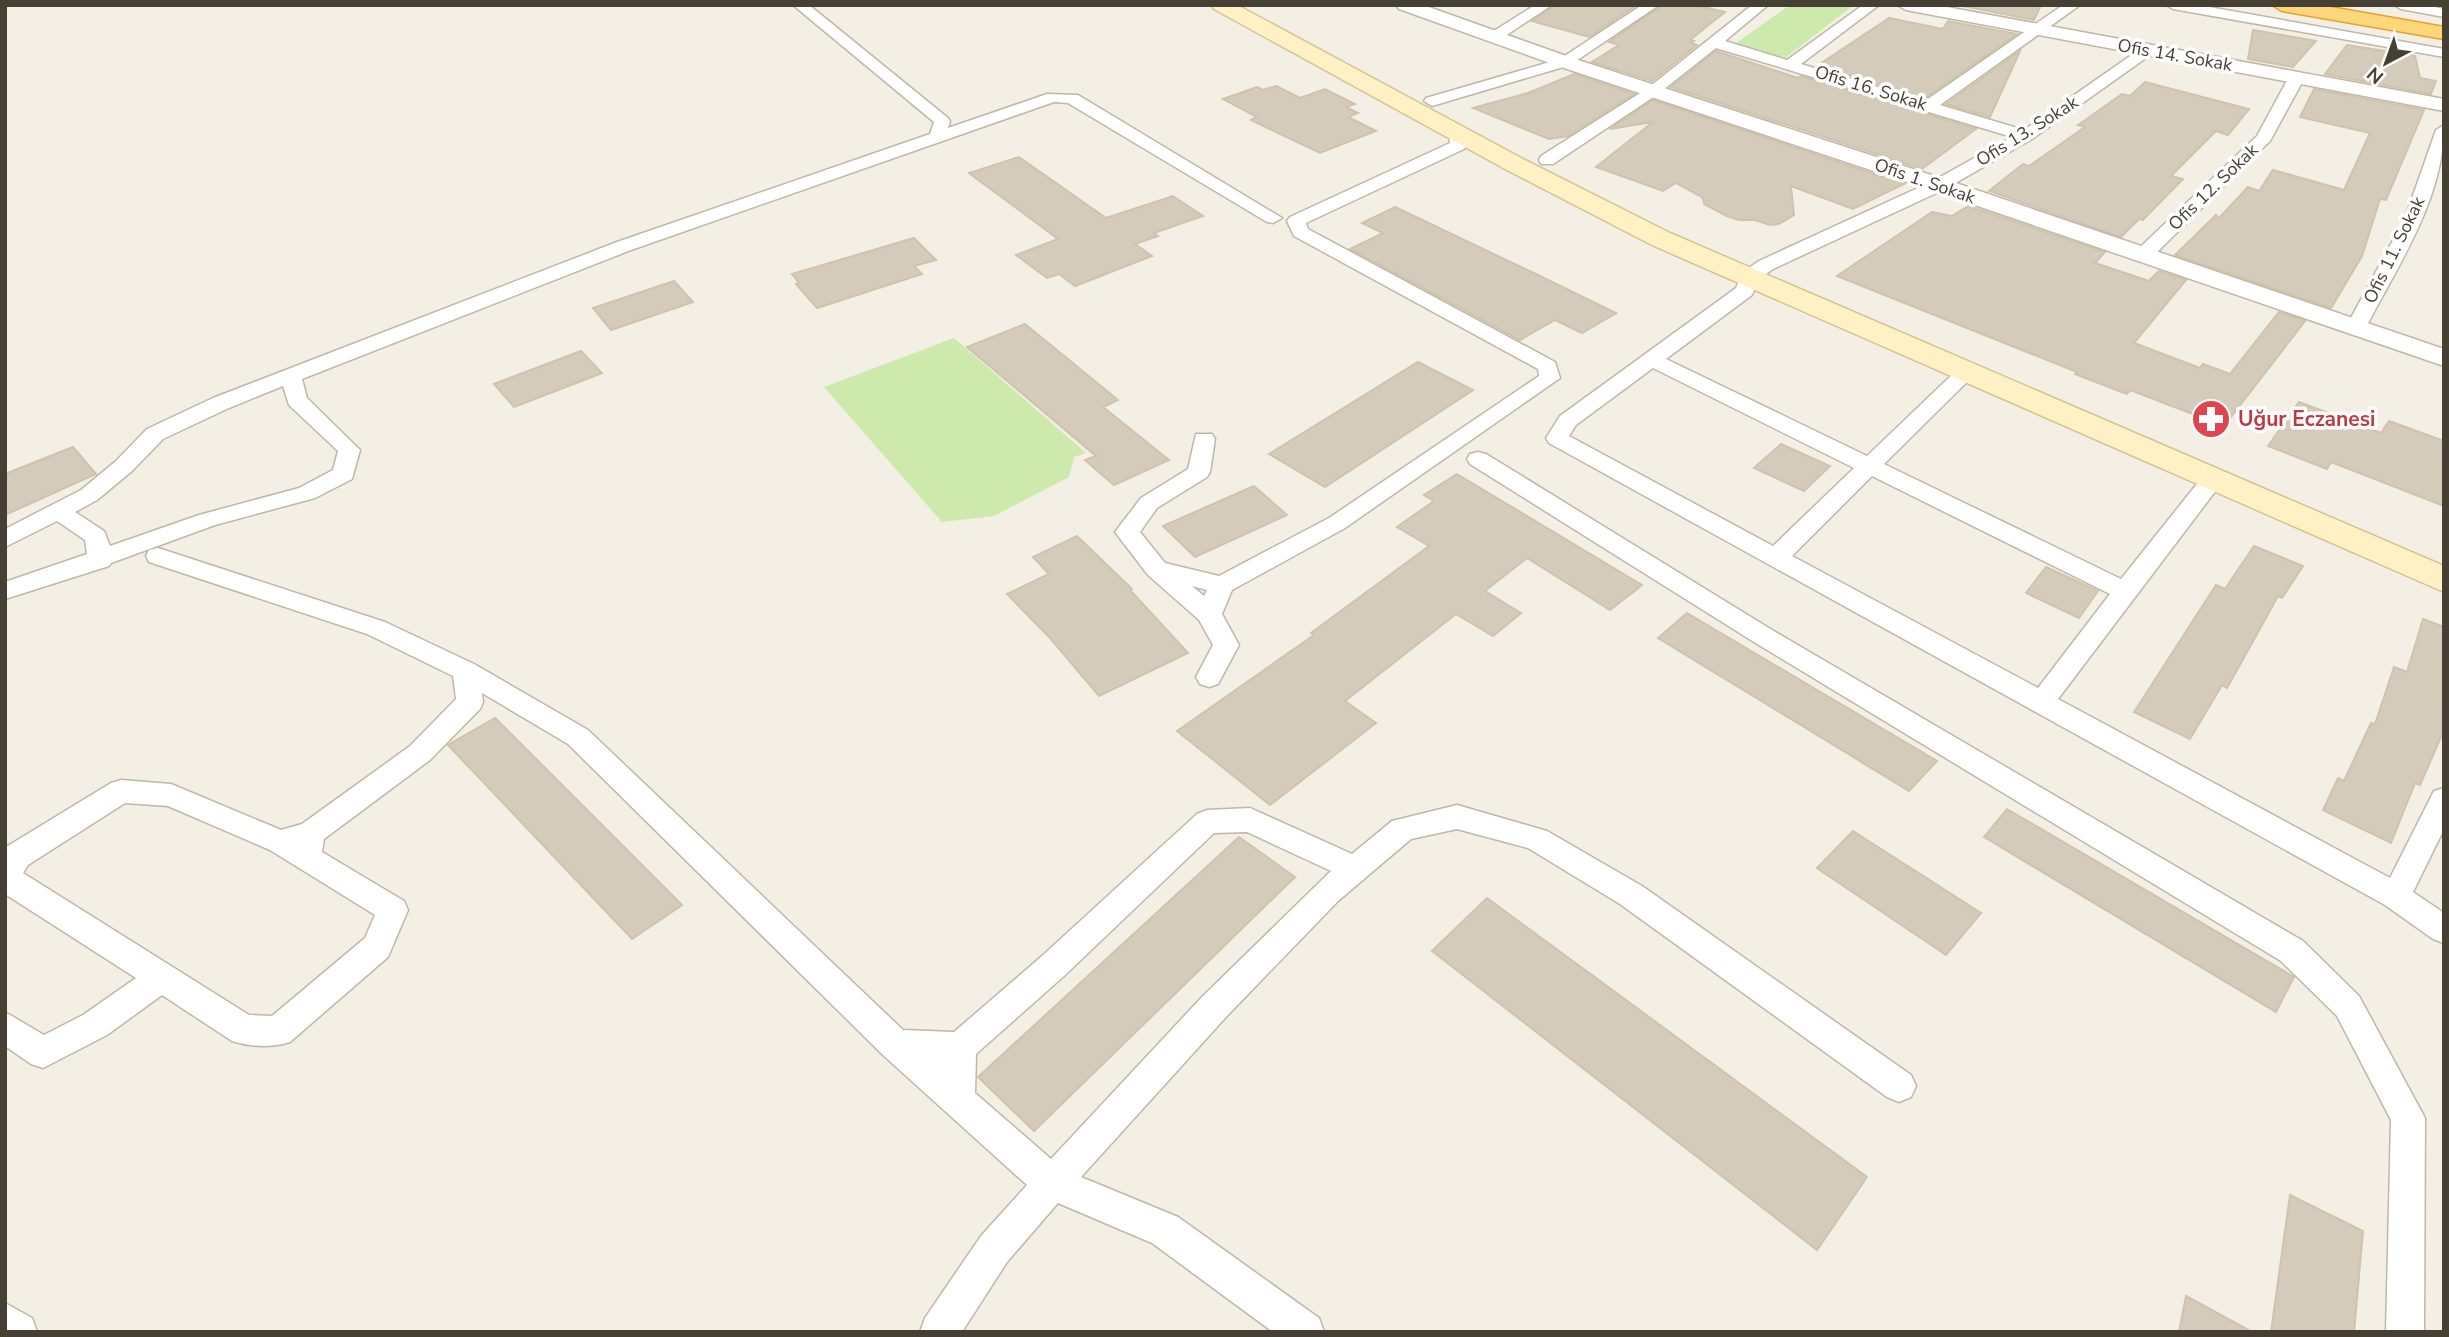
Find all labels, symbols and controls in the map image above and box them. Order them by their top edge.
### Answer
north arrow [2351,28,2421,98]
street label: Ofis 14. Sokak [2116,33,2235,77]
street label: Ofis 16. Sokak [1812,60,1931,117]
text: N [2362,61,2389,90]
street label: Ofis 13. Sokak [1971,90,2083,172]
street label: Ofis 12. Sokak [2163,137,2264,236]
street label: Ofis 1. Sokak [1871,153,1980,210]
street label: Ofis 11. Sokak [2358,192,2431,307]
pharmacy icon: Uğur Eczanesi [2190,398,2232,440]
place label: Uğur Eczanesi [2238,405,2375,433]

